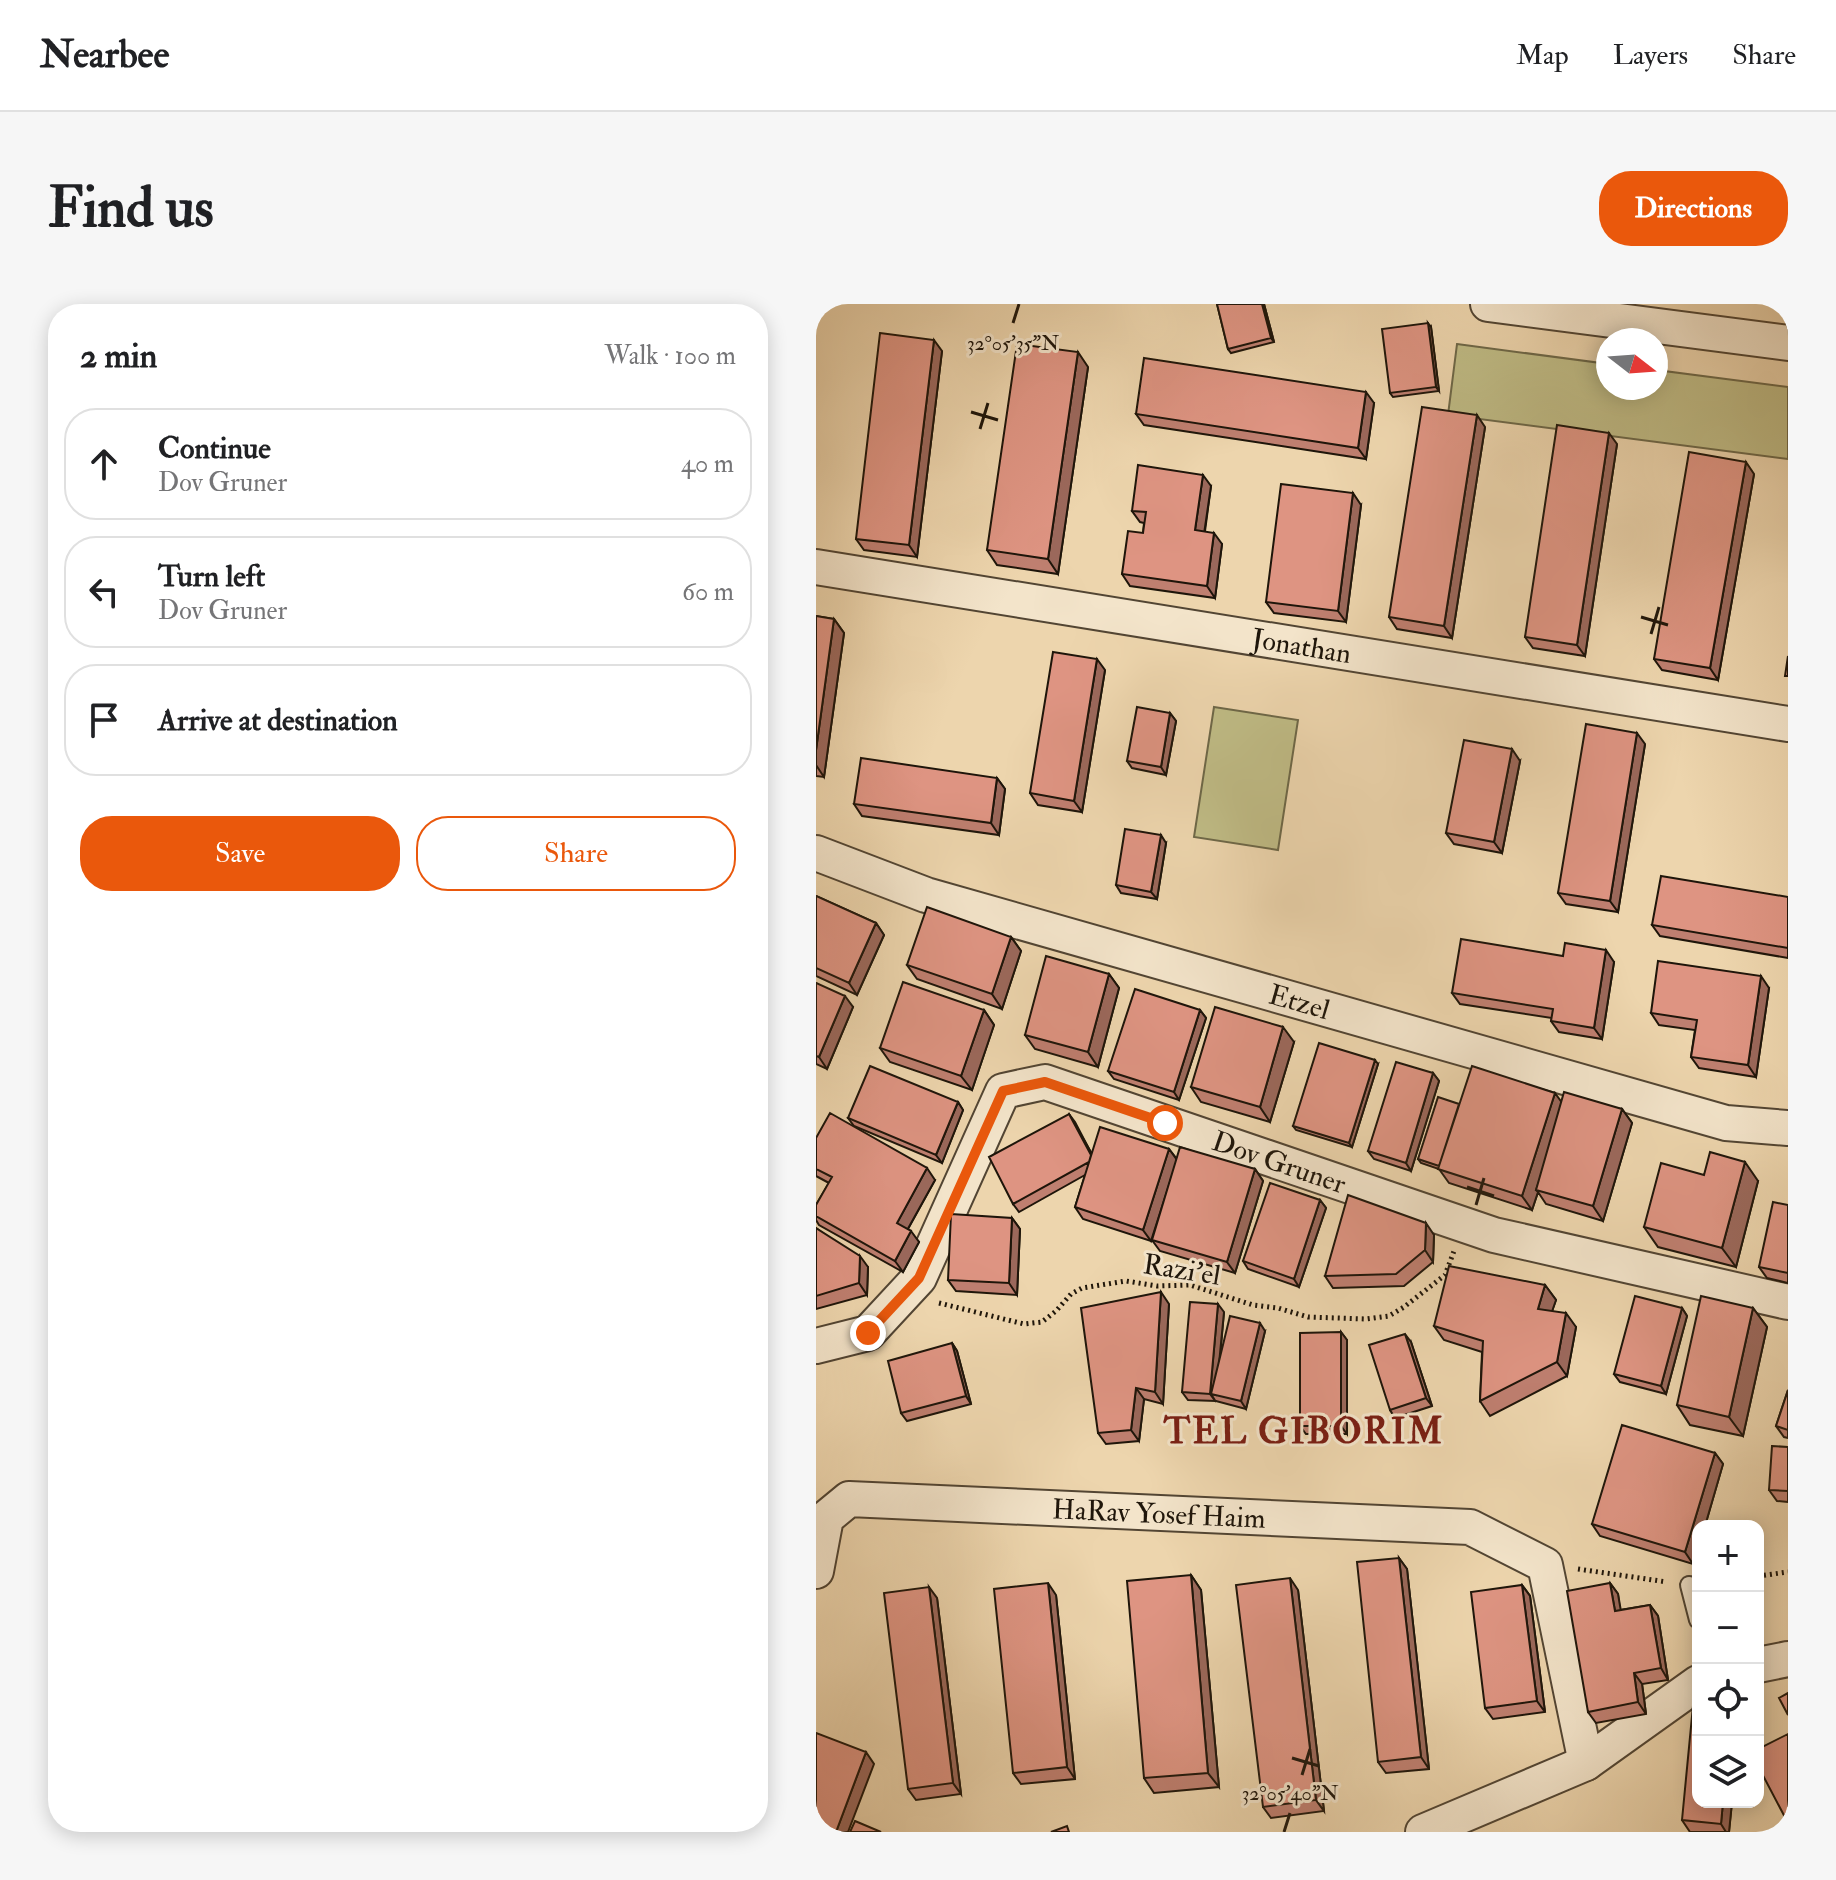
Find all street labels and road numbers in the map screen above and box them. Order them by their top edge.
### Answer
street label: Jonathan [1248,622,1354,672]
street label: Etzel [1265,978,1333,1028]
street label: Dov Gruner [1207,1124,1351,1202]
street label: Razi'el [1141,1247,1223,1294]
street label: HaRav Yosef Haim [1051,1492,1267,1537]

